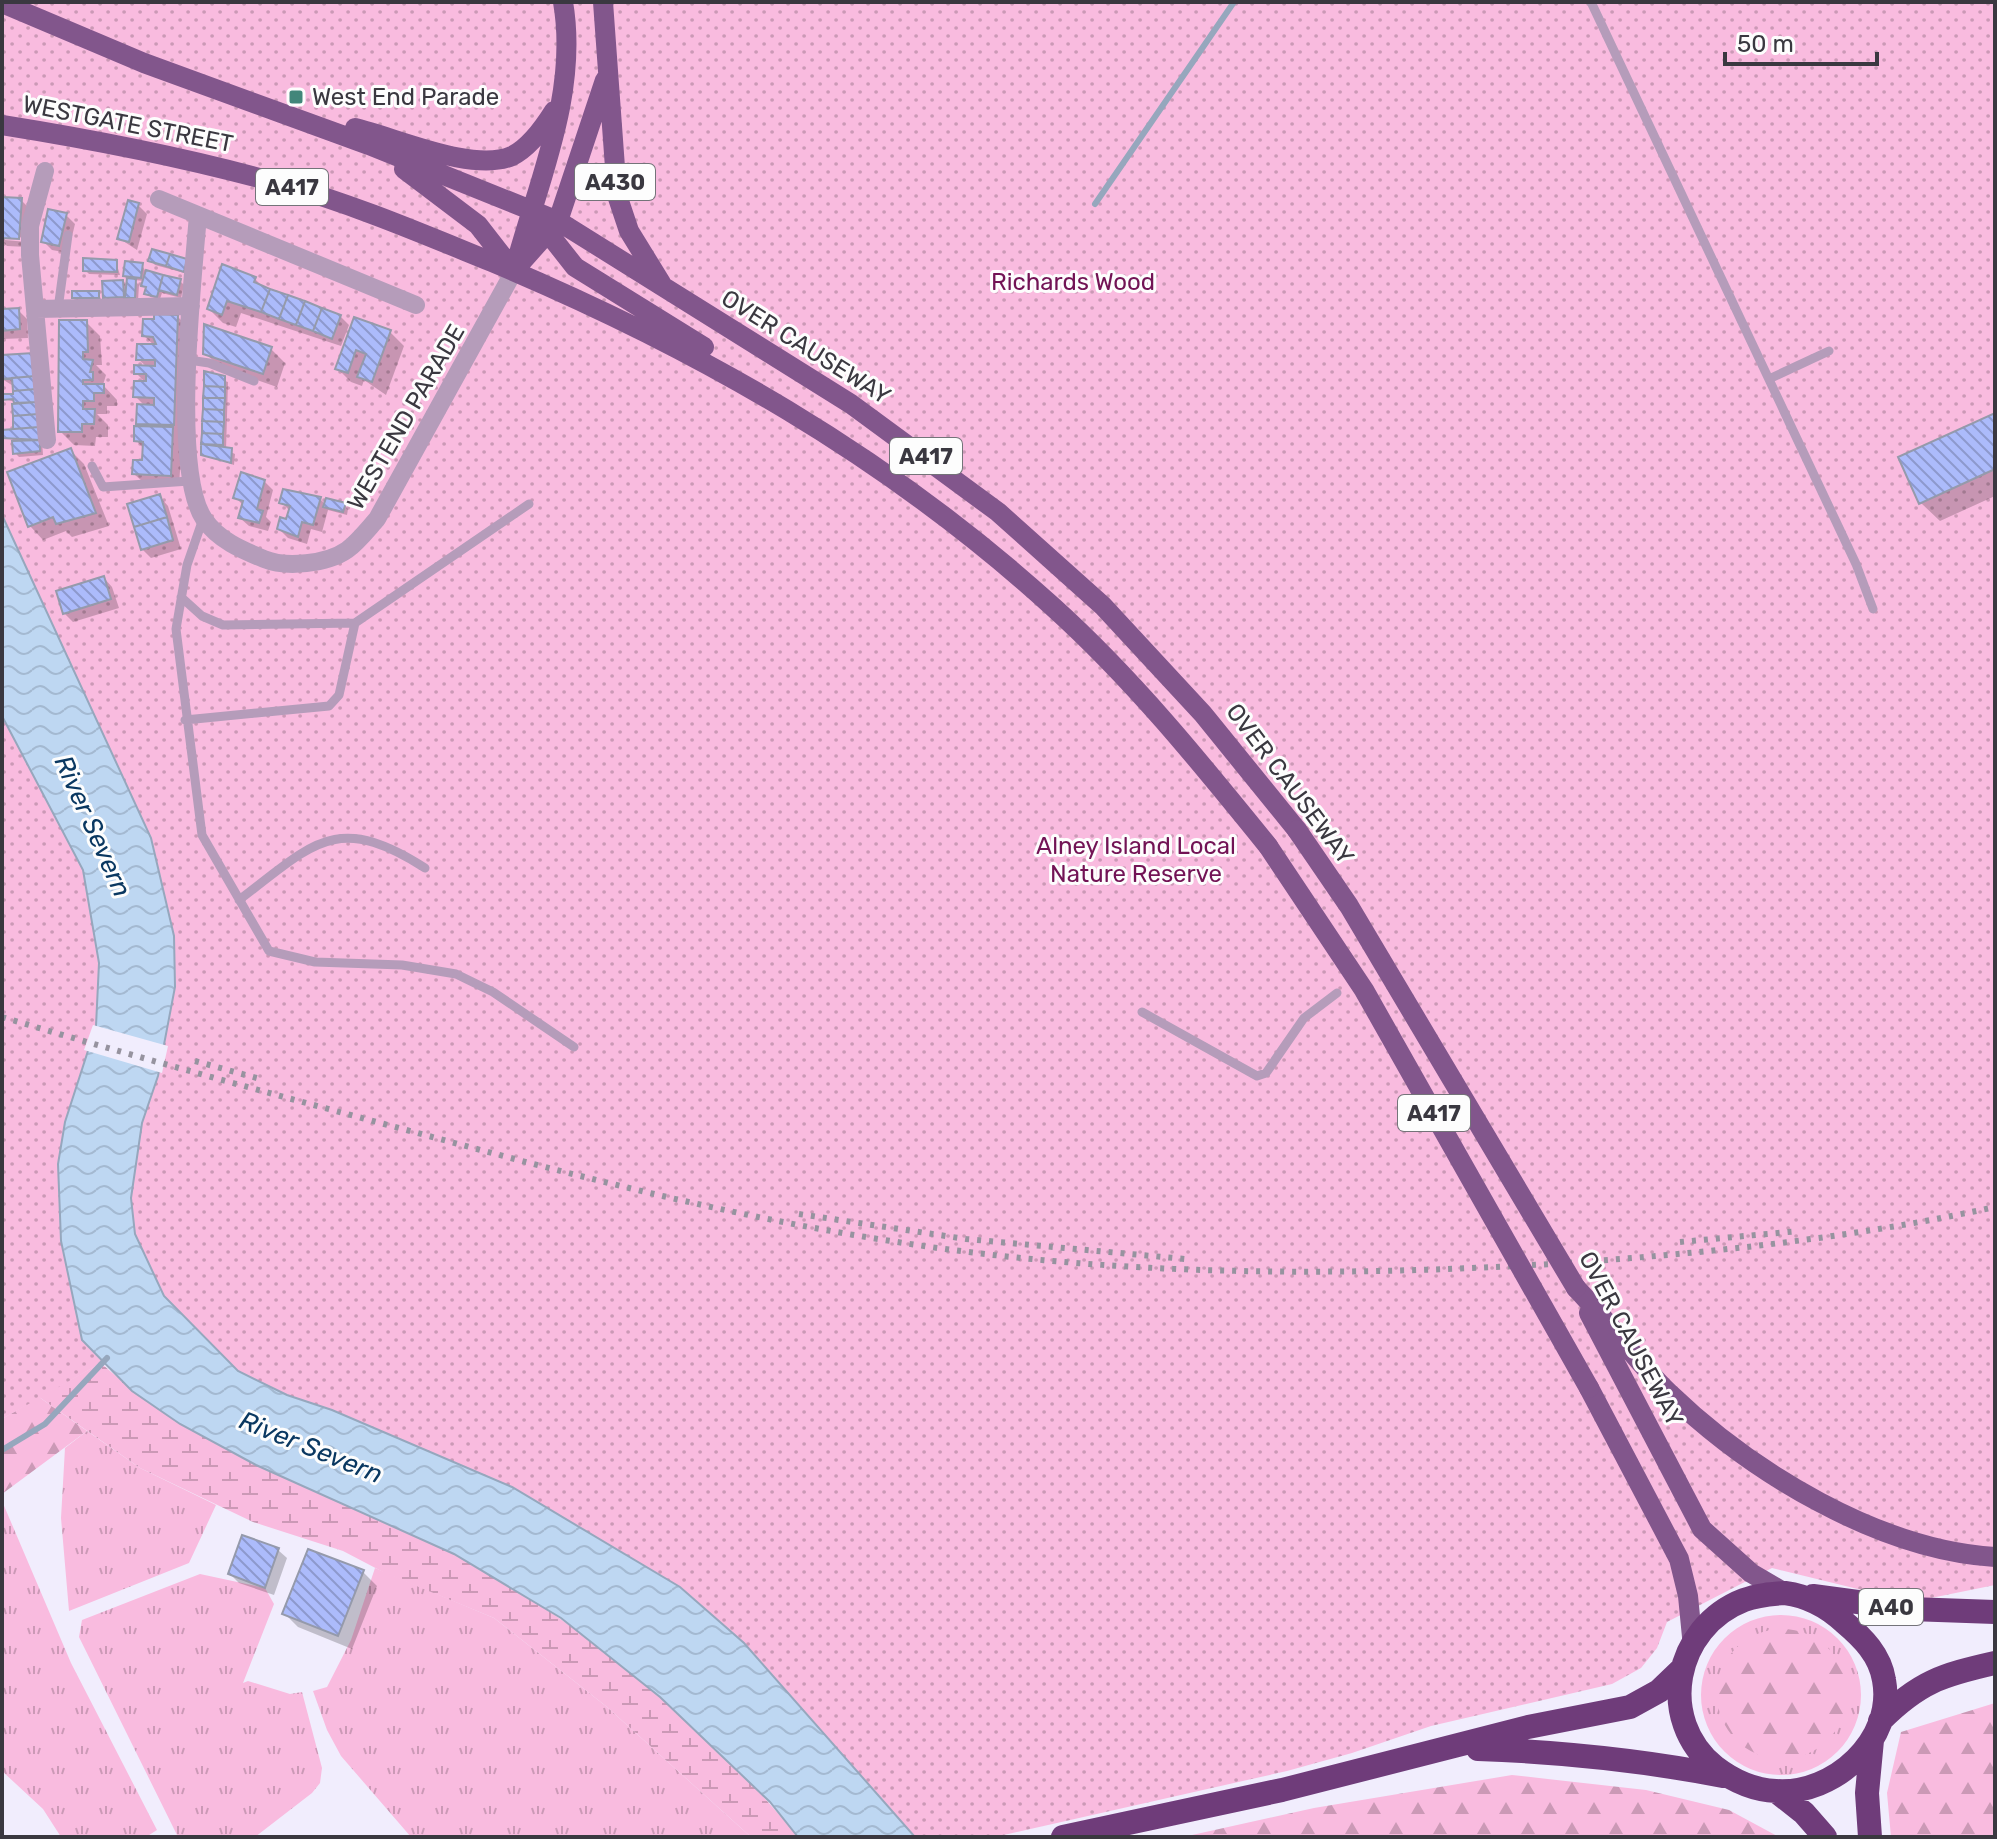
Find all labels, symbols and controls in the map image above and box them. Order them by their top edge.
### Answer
scale bar [1725,16,1877,66]
text: 50 m [1737,30,1794,58]
place label: West End Parade [312,83,499,111]
marker: West End Parade [287,88,305,106]
street label: WESTGATE STREET [20,90,236,158]
road number: A430 [575,164,655,200]
road number: A417 [256,169,328,205]
park label: Richards Wood [991,268,1155,296]
street label: OVER CAUSEWAY [716,284,896,410]
street label: WESTEND PARADE [342,319,470,515]
road number: A417 [890,438,962,474]
street label: OVER CAUSEWAY [1220,698,1360,870]
water label: River Severn [48,751,138,902]
park label: Alney Island Local Nature Reserve [1036,832,1236,888]
road number: A417 [1398,1095,1470,1131]
street label: OVER CAUSEWAY [1573,1247,1689,1431]
water label: River Severn [235,1405,387,1490]
road number: A40 [1859,1589,1923,1625]

